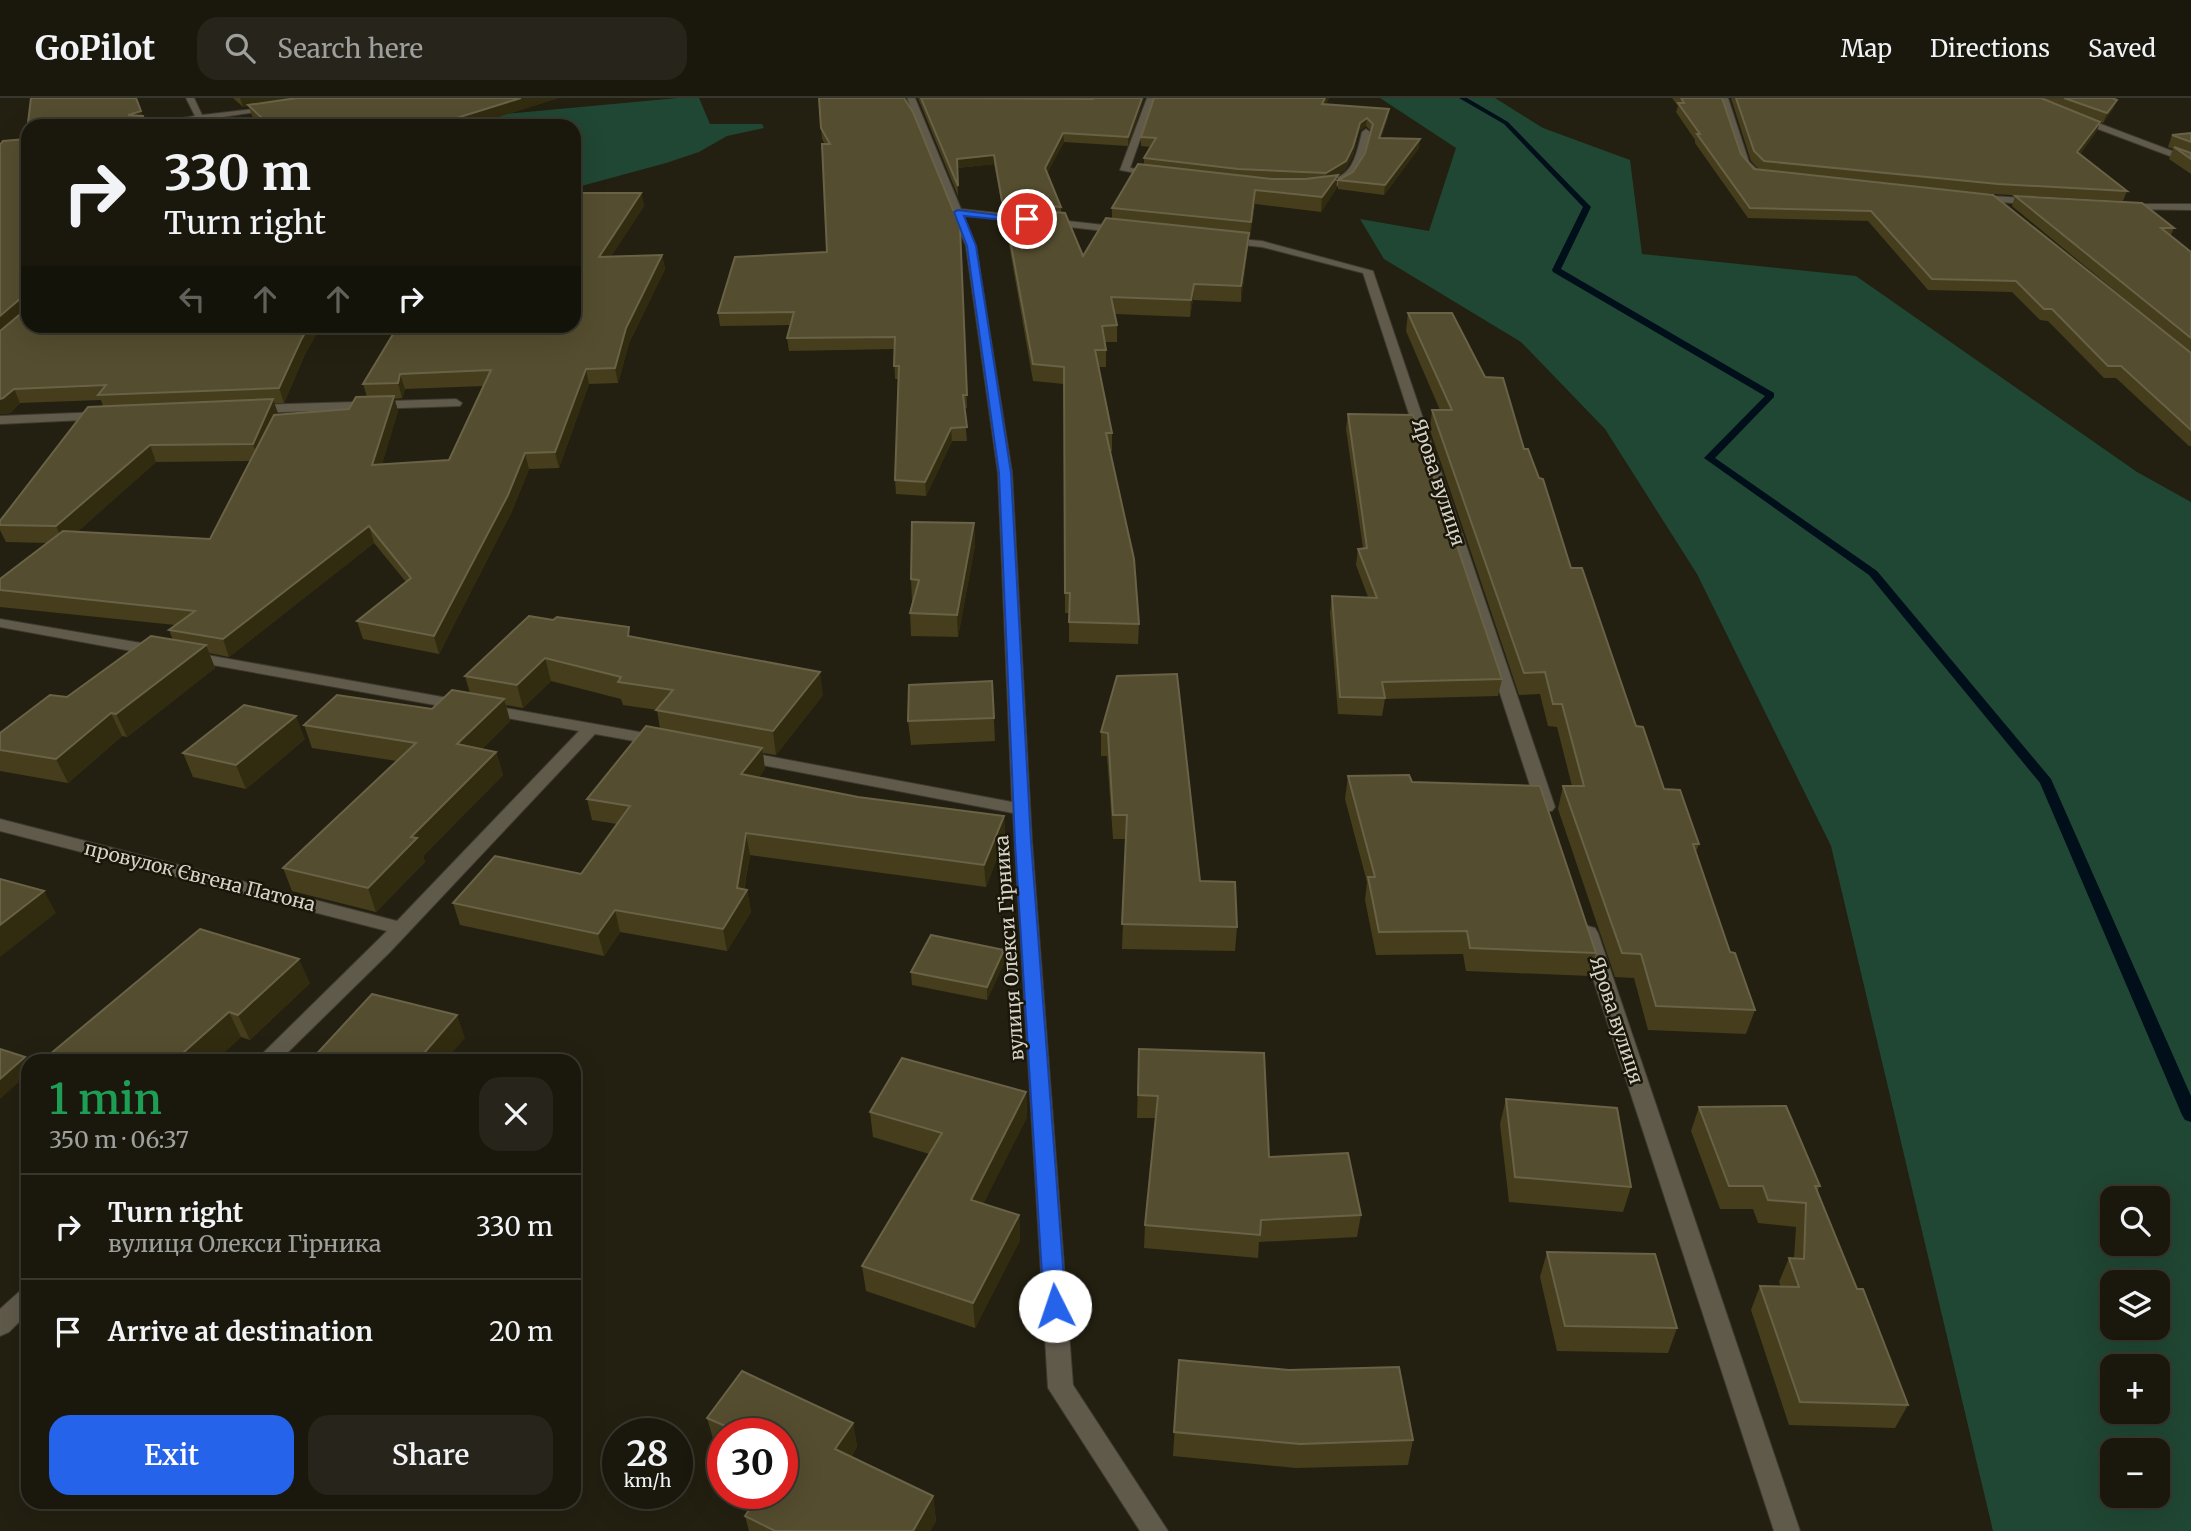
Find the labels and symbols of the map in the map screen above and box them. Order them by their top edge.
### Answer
pin [997,189,1057,249]
street label: Ярова вулиця [1407,415,1471,549]
street label: вулиця Олекси Гірника [989,835,1029,1061]
street label: провулок Євгена Патона [82,836,318,916]
street label: Ярова вулиця [1585,953,1649,1087]
position arrow [1018,1269,1092,1343]
speed limit sign: 30 [707,1418,798,1509]

